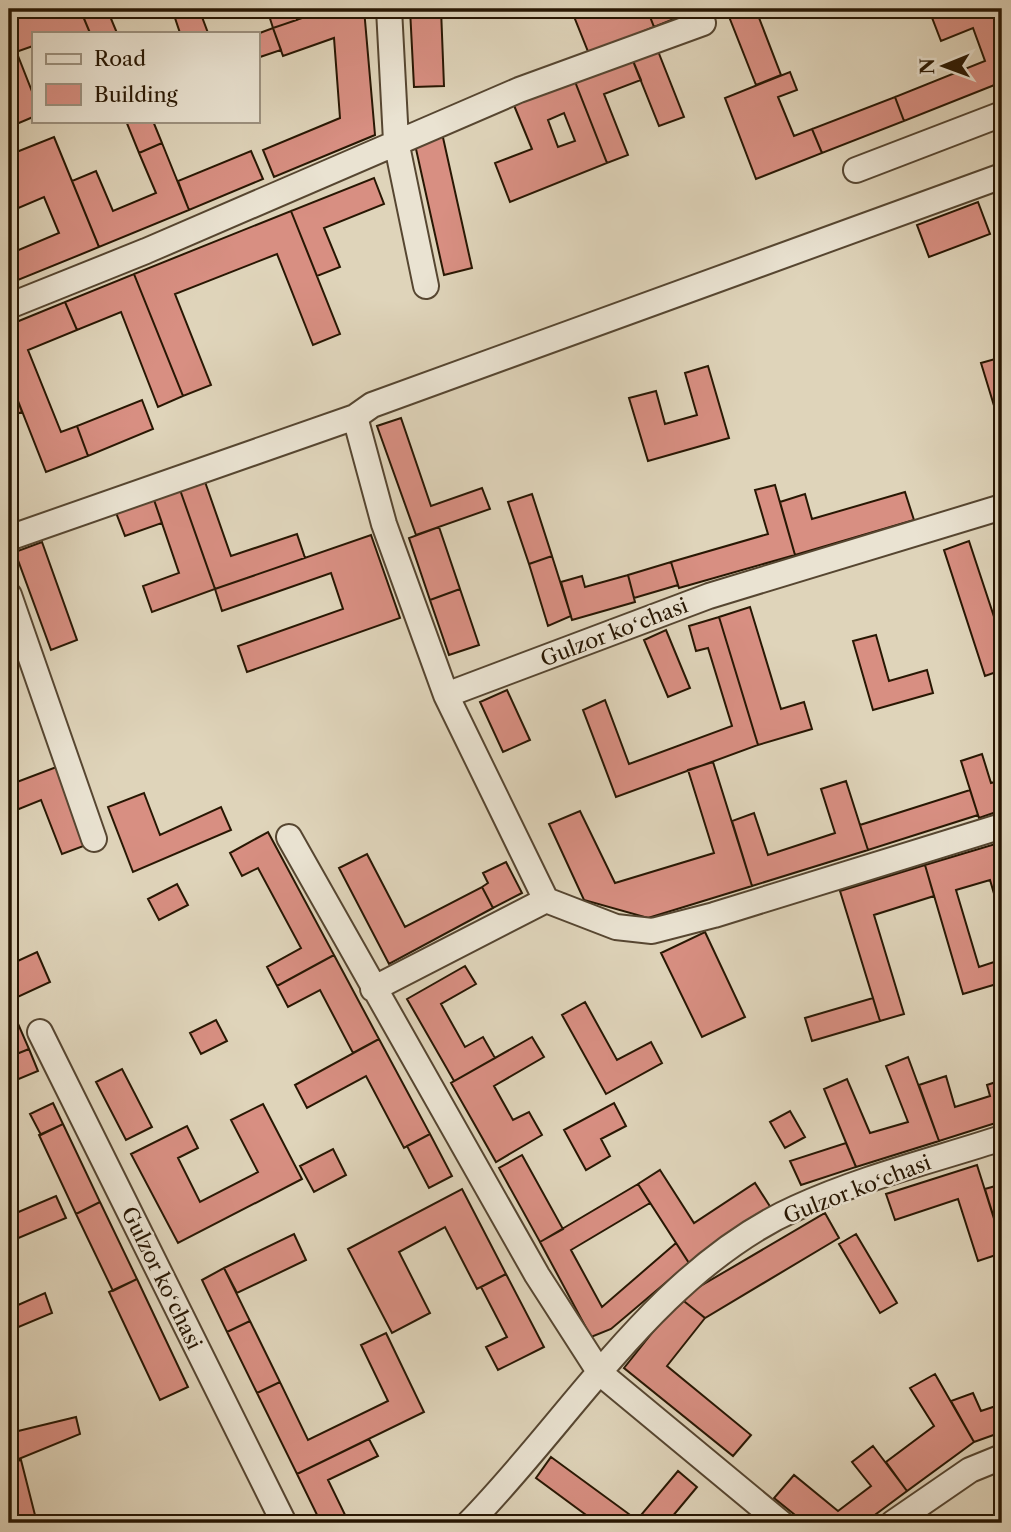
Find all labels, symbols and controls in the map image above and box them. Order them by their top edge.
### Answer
legend [32,32,259,122]
north arrow [909,32,979,102]
text: Road [94,46,146,71]
text: N [916,58,939,75]
text: Building [94,82,179,107]
street label: Gulzor koʻchasi [537,592,691,672]
street label: Gulzor koʻchasi [780,1149,934,1229]
street label: Gulzor koʻchasi [117,1202,207,1354]

